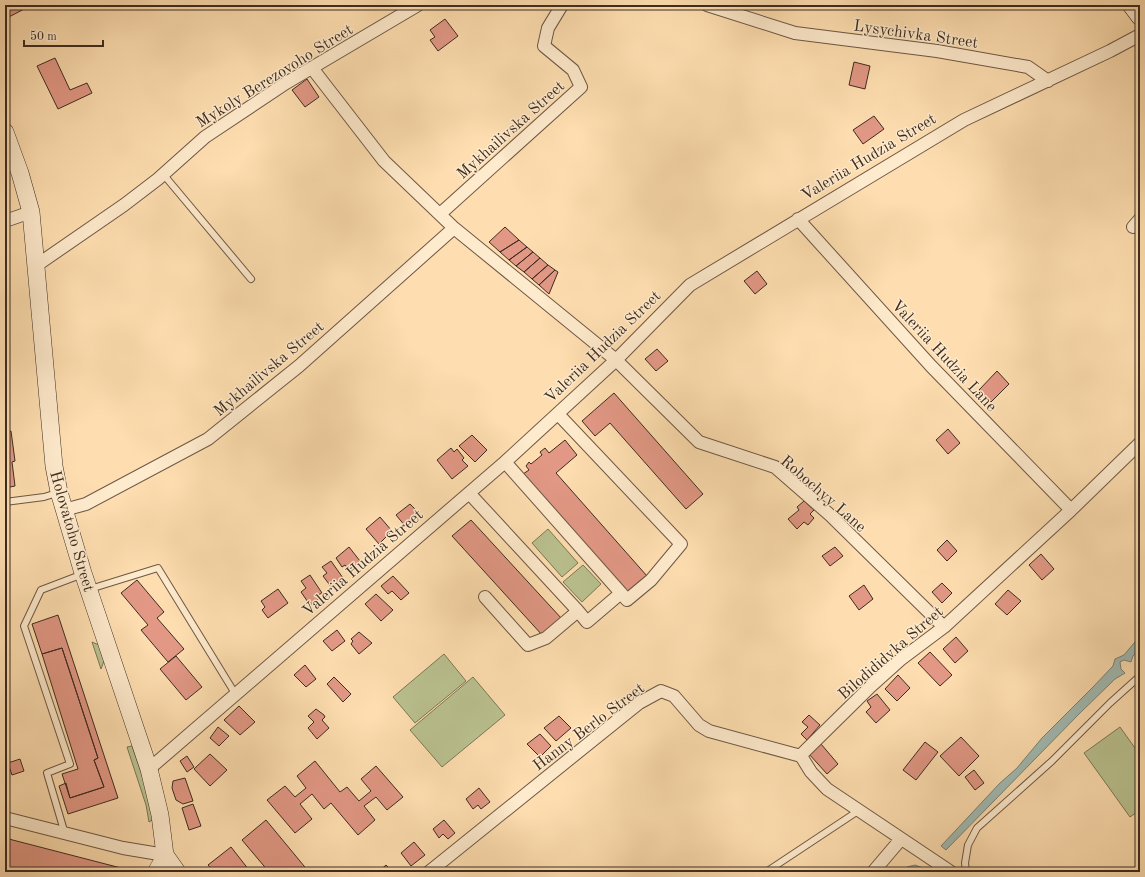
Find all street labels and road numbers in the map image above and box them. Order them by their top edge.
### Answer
street label: Lysychivka Street [852,18,979,52]
street label: Mykoly Berezovoho Street [194,22,356,131]
street label: Mykhailivska Street [455,78,568,183]
street label: Valeriia Hudzia Street [799,111,939,204]
street label: Valeriia Hudzia Street [542,288,665,407]
street label: Valeriia Hudzia Lane [888,297,999,415]
street label: Mykhailivska Street [211,319,328,420]
street label: Robochyy Lane [777,453,868,536]
street label: Holovatoho Street [46,469,96,594]
street label: Valeriia Hudzia Street [300,507,427,620]
street label: Bilodididvka Street [836,604,947,703]
street label: Hanny Berlo Street [531,680,648,775]

